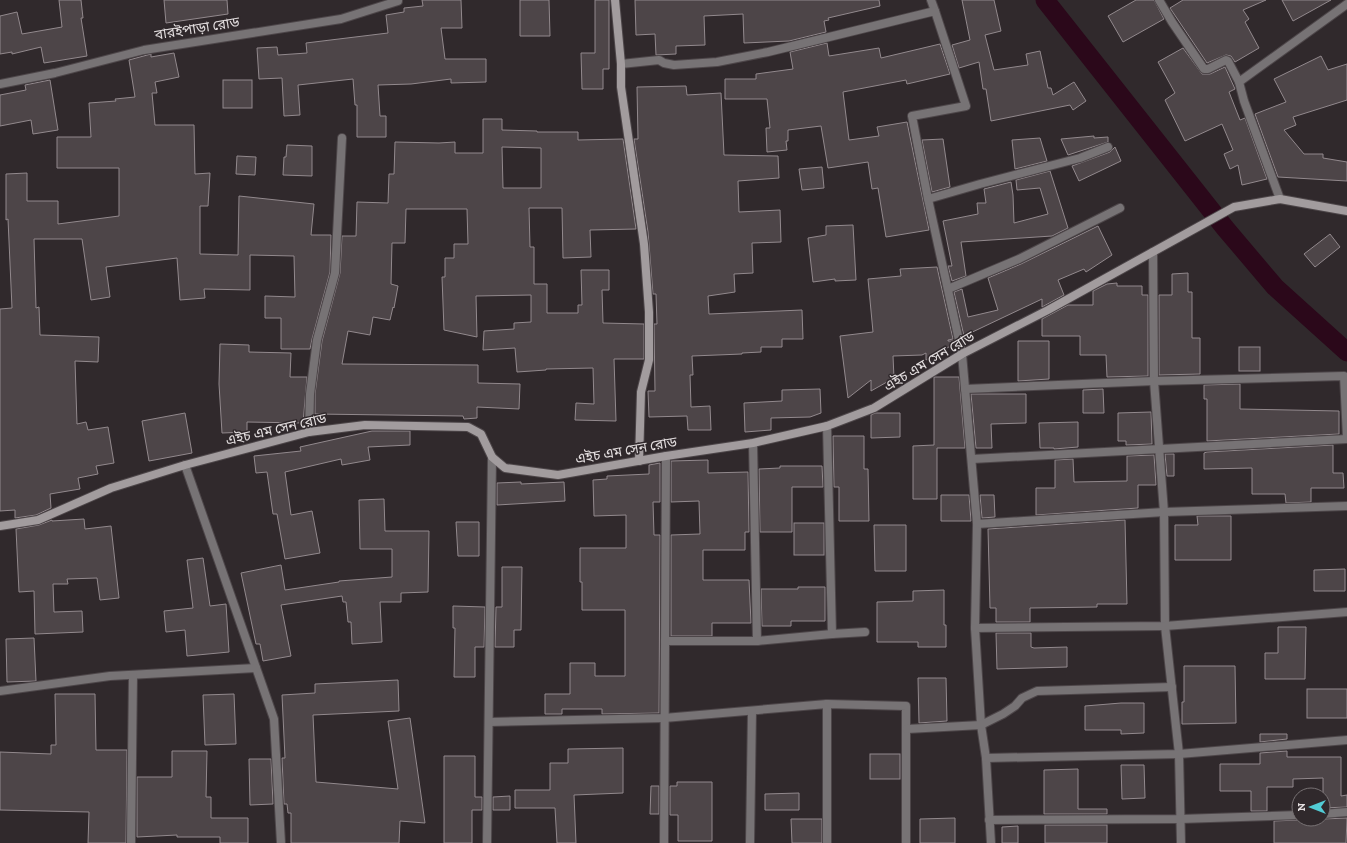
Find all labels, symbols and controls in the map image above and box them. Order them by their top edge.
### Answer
street label: বারইপাড়া রোড [152,13,242,44]
street label: এইচ এম সেন রোড [881,327,979,395]
street label: এইচ এম সেন রোড [224,409,329,449]
street label: এইচ এম সেন রোড [574,433,679,468]
north arrow [1291,787,1331,827]
text: N [1295,802,1308,811]

